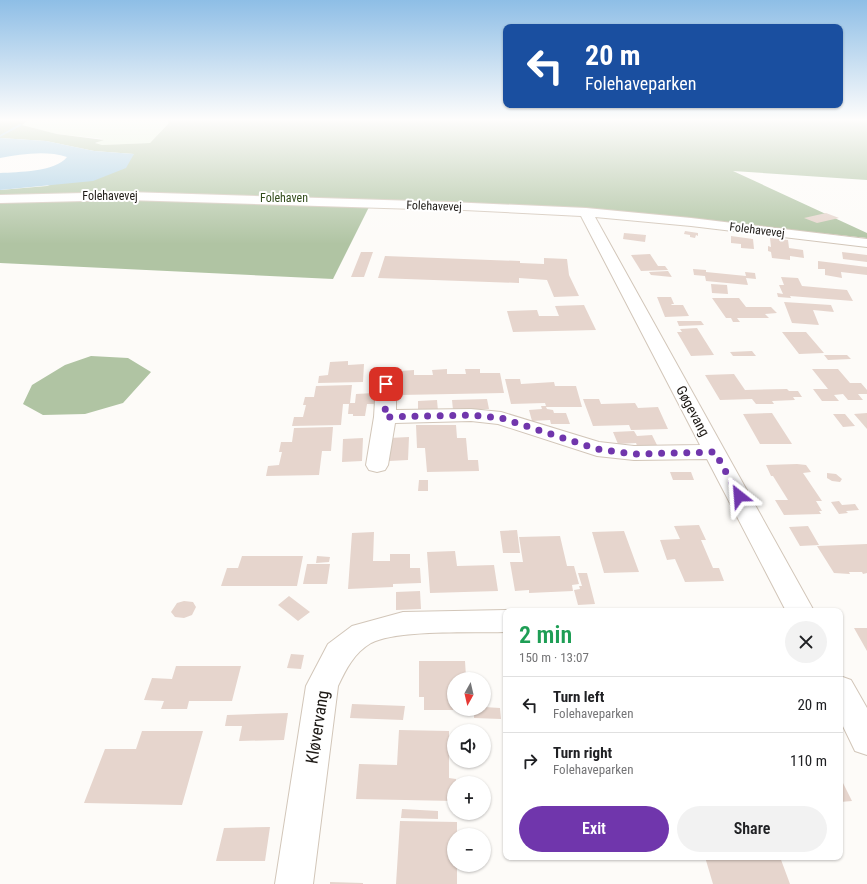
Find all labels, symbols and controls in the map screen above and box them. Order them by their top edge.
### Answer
text: 20 m [585,39,641,72]
icon: left [519,40,571,92]
text: Folehaveparken [585,73,696,94]
street label: Folehavevej [82,189,138,203]
park label: Folehaven [260,191,308,205]
street label: Folehavevej [406,198,462,214]
street label: Folehavevej [729,220,785,240]
pin [369,367,403,401]
icon: arrive [375,373,397,395]
street label: Gøgevang [673,383,713,439]
position arrow [718,475,760,517]
text: 2 min [519,621,572,649]
button: close [785,621,827,663]
text: 150 m · 13:07 [519,650,589,665]
north arrow [447,672,491,716]
map controls [447,672,491,872]
text: Turn left [553,688,604,706]
street label: Kløvervang [301,689,333,765]
icon: left [519,694,541,716]
text: 20 m [797,696,827,714]
text: Folehaveparken [553,706,633,721]
button: sound [447,724,491,768]
text: Turn right [553,744,612,762]
icon: right [519,750,541,772]
text: 110 m [790,752,827,770]
text: Folehaveparken [553,762,633,777]
button: + [447,776,491,820]
button: Exit [519,806,669,852]
button: Share [677,806,827,852]
button: − [447,828,491,872]

